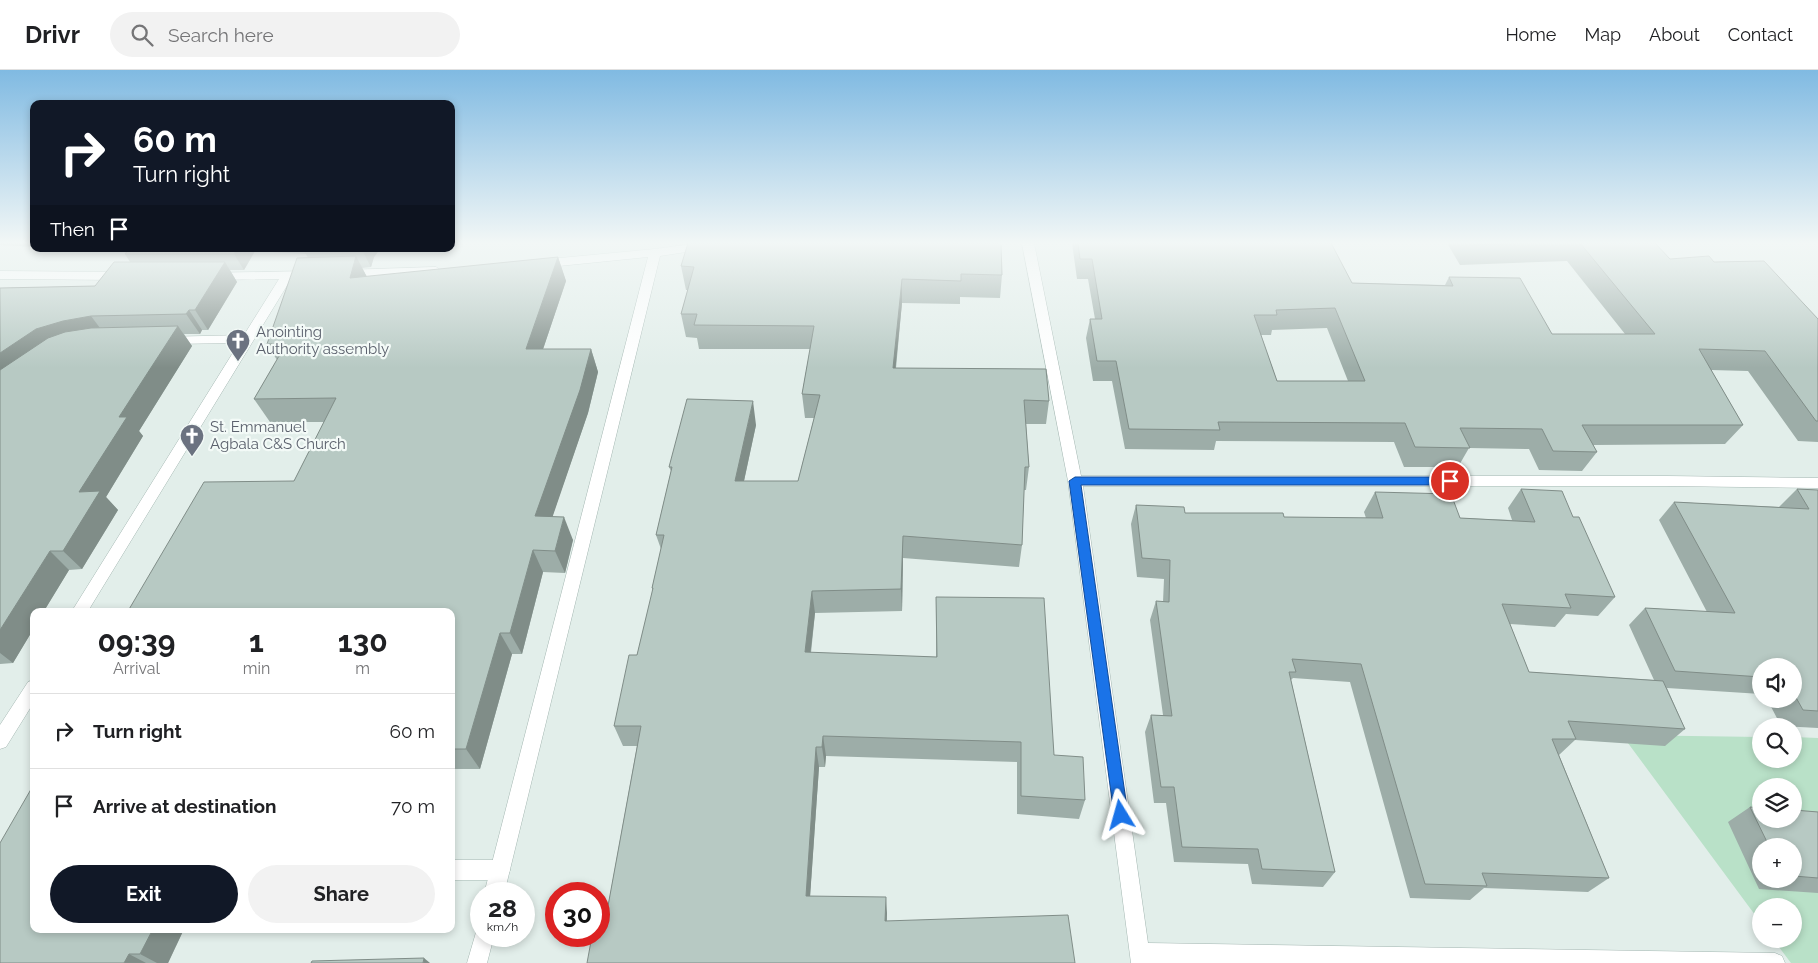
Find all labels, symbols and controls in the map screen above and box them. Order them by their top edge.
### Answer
search box [110,12,460,57]
text: Drivr [25,20,80,49]
icon: search [128,21,156,49]
text: Search here [168,24,274,46]
text: Home [1505,24,1556,45]
text: Map [1584,24,1621,45]
text: About [1649,24,1700,45]
text: Contact [1728,24,1793,45]
text: 60 m [133,119,217,160]
icon: right [50,120,115,185]
text: Turn right [133,161,230,187]
icon: arrive [105,215,133,243]
text: Then [50,218,95,240]
place label: Anointing Authority assembly [256,323,389,358]
church icon: Anointing Authority assembly [225,328,251,362]
place label: St. Emmanuel Agbala C&S Church [210,418,346,453]
church icon: St. Emmanuel Agbala C&S Church [179,423,205,457]
pin [1429,460,1471,502]
icon: arrive [1436,467,1464,495]
text: 09:39 [97,624,175,659]
text: 1 [249,624,264,659]
text: 130 [338,624,388,659]
map controls [1752,658,1802,948]
button: sound [1752,658,1802,708]
text: Arrival [113,659,160,678]
text: min [243,659,270,678]
text: m [355,659,370,678]
icon: right [50,717,78,745]
button: search [1752,718,1802,768]
text: Turn right [93,720,182,742]
text: 60 m [390,720,435,742]
button: layers [1752,778,1802,828]
position arrow [1094,788,1146,840]
icon: arrive [50,792,78,820]
text: Arrive at destination [93,795,277,817]
text: 70 m [391,795,435,817]
button: + [1752,838,1802,888]
button: Exit [50,865,238,923]
button: Share [248,865,435,923]
speed limit sign: 30 [545,882,610,947]
text: 28 [488,893,517,923]
button: − [1752,898,1802,948]
text: km/h [487,920,518,934]

